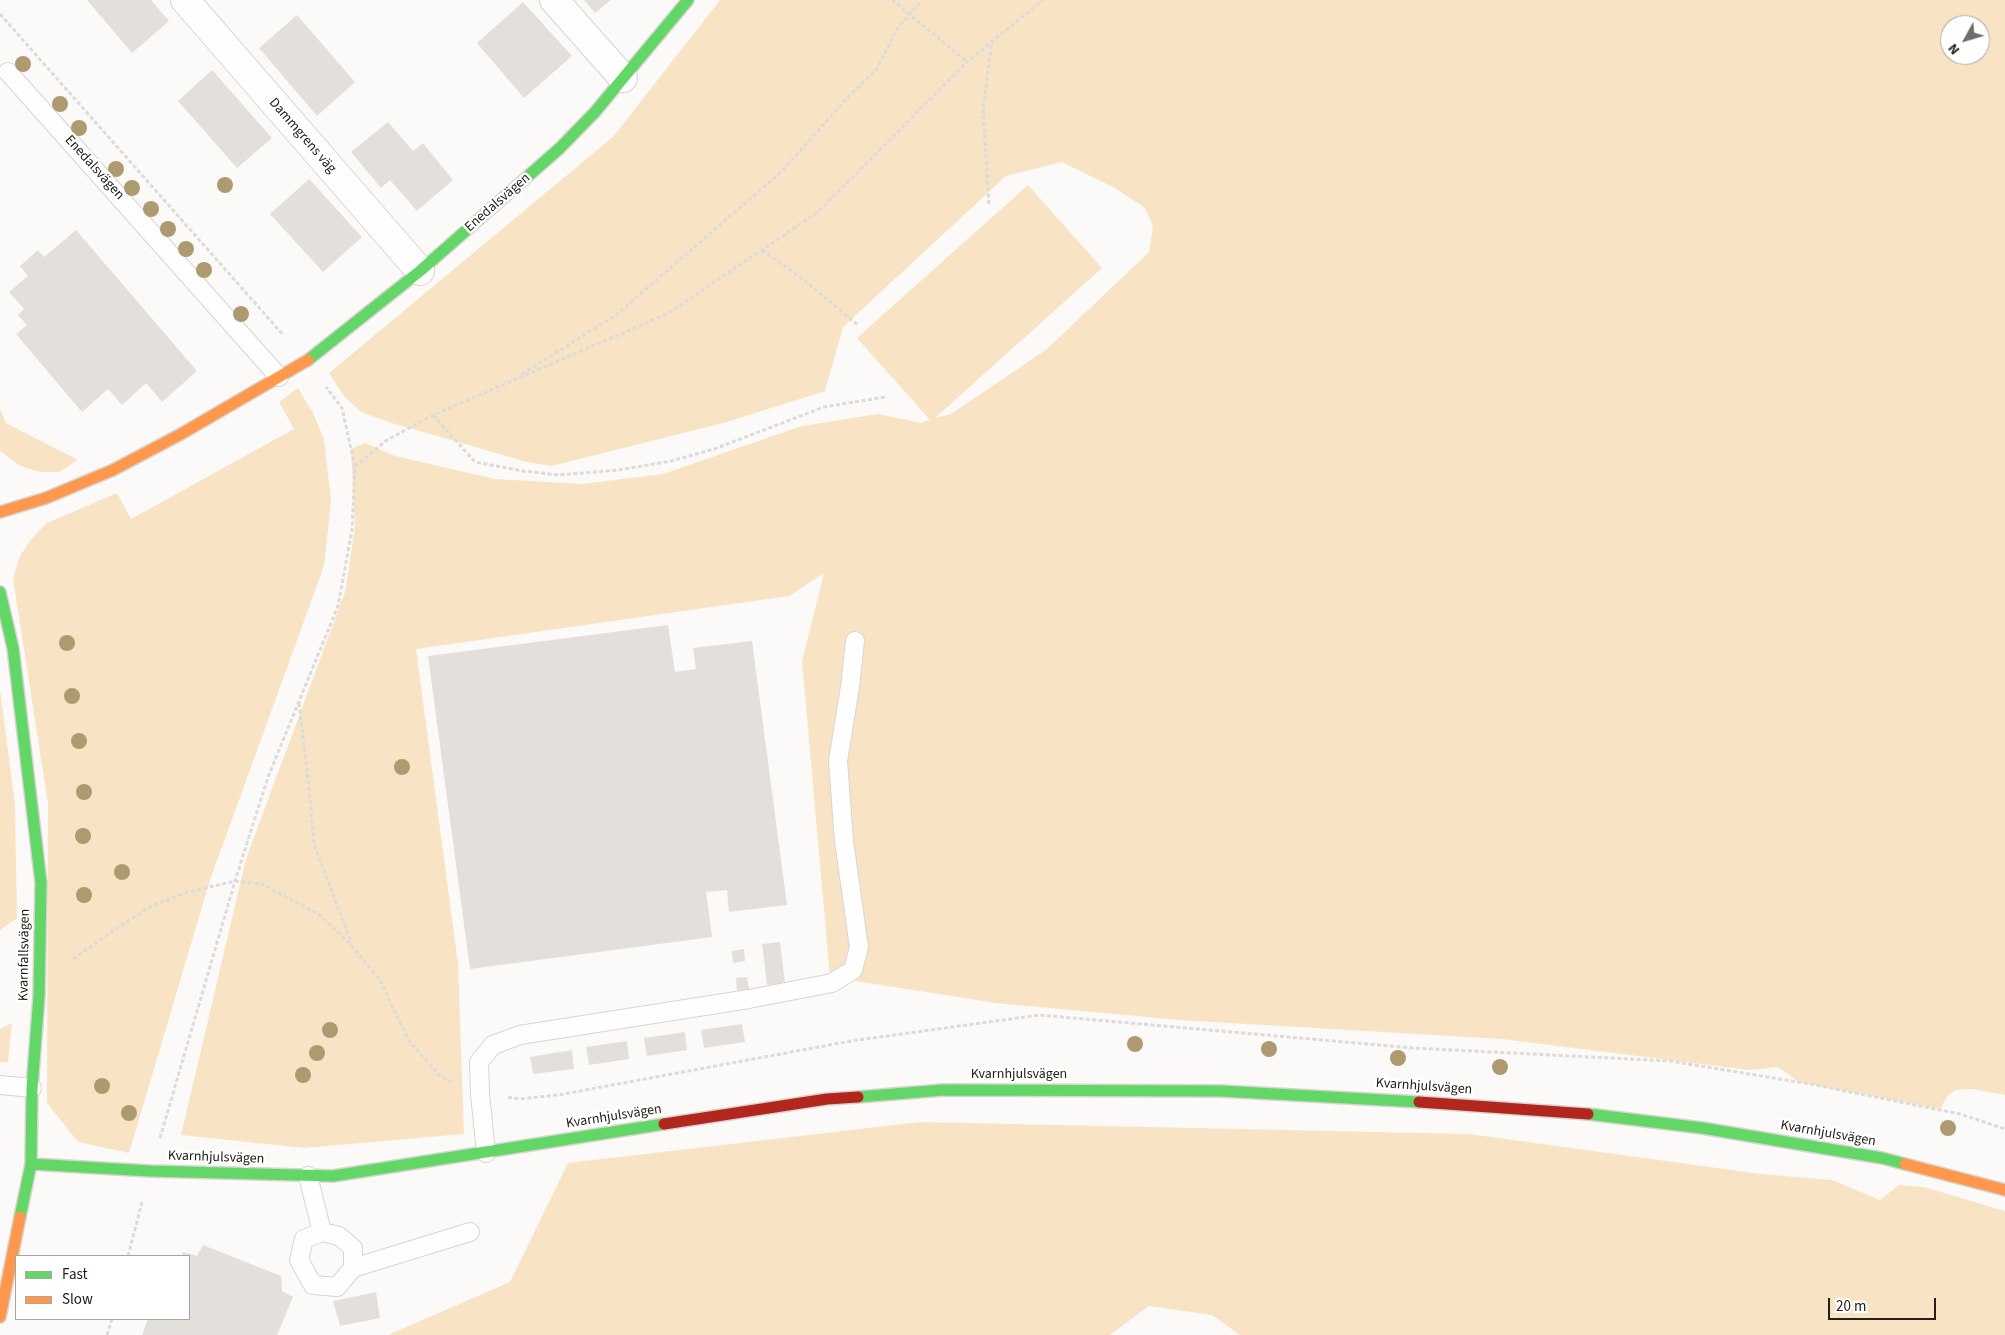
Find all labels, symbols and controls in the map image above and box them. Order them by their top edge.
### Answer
north arrow [1940,15,1990,65]
text: N [1943,39,1965,59]
street label: Dammgrens väg [265,95,339,177]
street label: Enedalsvägen [61,132,127,204]
street label: Enedalsvägen [462,170,534,236]
street label: Kvarnfallsvägen [16,909,34,1001]
street label: Kvarnhjulsvägen [971,1067,1067,1083]
street label: Kvarnhjulsvägen [1375,1075,1473,1099]
street label: Kvarnhjulsvägen [565,1101,663,1133]
street label: Kvarnhjulsvägen [1779,1117,1877,1151]
street label: Kvarnhjulsvägen [167,1148,265,1168]
legend [15,1255,190,1320]
text: Fast [62,1264,88,1285]
scale bar [1830,1288,1938,1320]
text: Slow [62,1289,93,1310]
text: 20 m [1836,1296,1866,1317]

